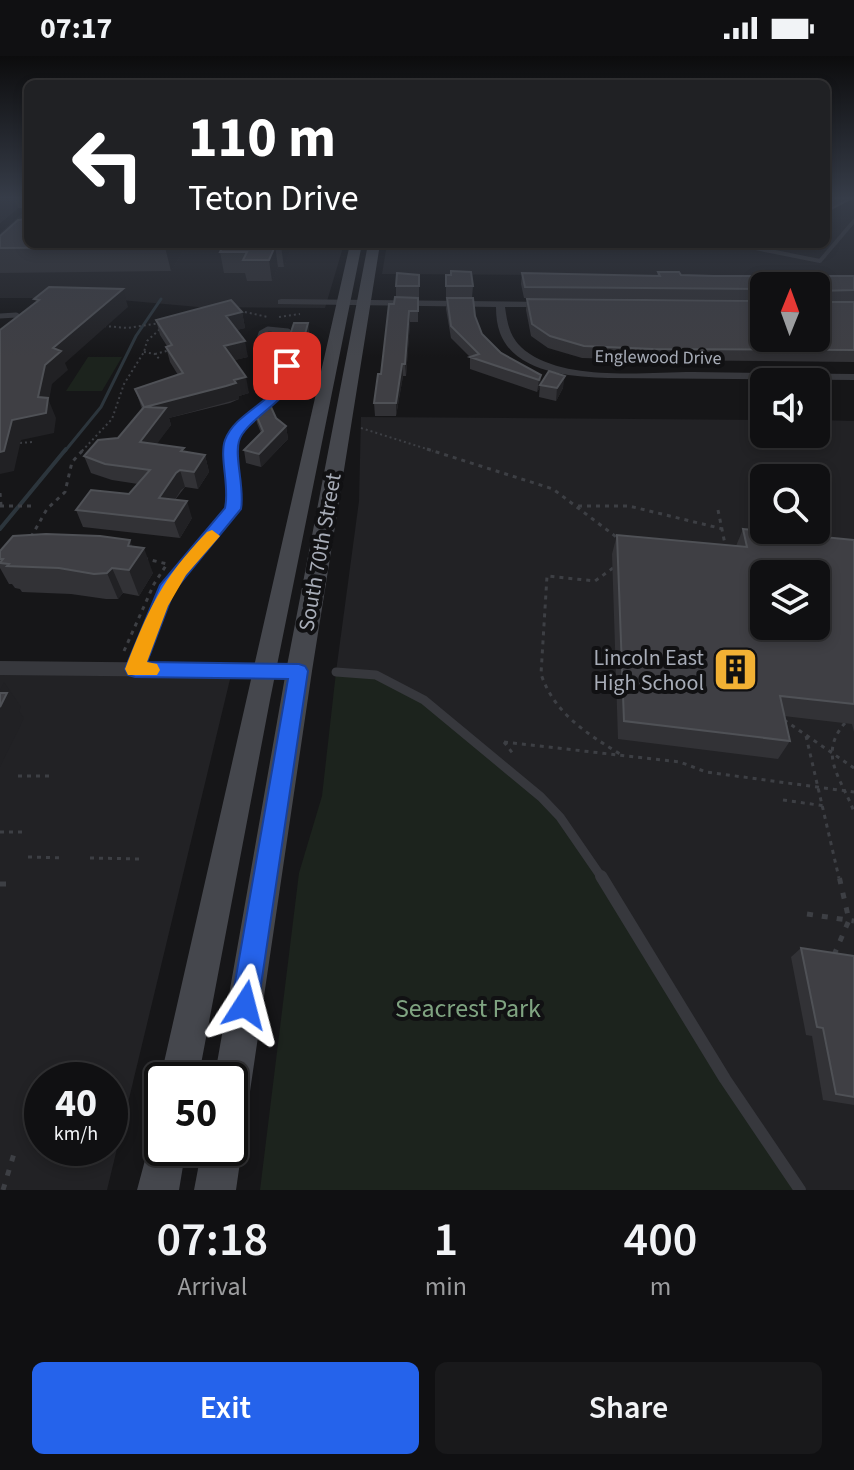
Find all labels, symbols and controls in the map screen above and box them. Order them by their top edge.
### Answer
text: 07:17 [40,7,112,50]
text: 110 m [188,99,336,178]
icon: left [56,112,160,216]
text: Teton Drive [188,173,359,224]
north arrow [750,272,830,352]
map controls [750,272,830,640]
pin [253,332,321,400]
icon: arrive [265,344,309,388]
street label: Englewood Drive [594,344,722,371]
button: sound [750,368,830,448]
button: search [750,464,830,544]
street label: South 70th Street [290,470,350,634]
button: layers [750,560,830,640]
place label: Lincoln East High School [593,642,705,699]
building icon: Lincoln East High School [711,646,759,694]
position arrow [203,963,287,1047]
park label: Seacrest Park [395,990,541,1027]
speed limit sign: 50 [144,1062,248,1166]
text: 40 [55,1075,97,1132]
text: km/h [54,1120,98,1148]
text: 07:18 [157,1206,268,1274]
text: 1 [434,1206,458,1274]
text: 400 [624,1206,697,1274]
text: Arrival [177,1268,247,1305]
text: min [425,1268,467,1305]
text: m [650,1268,671,1305]
button: Exit [32,1362,419,1454]
button: Share [435,1362,822,1454]

